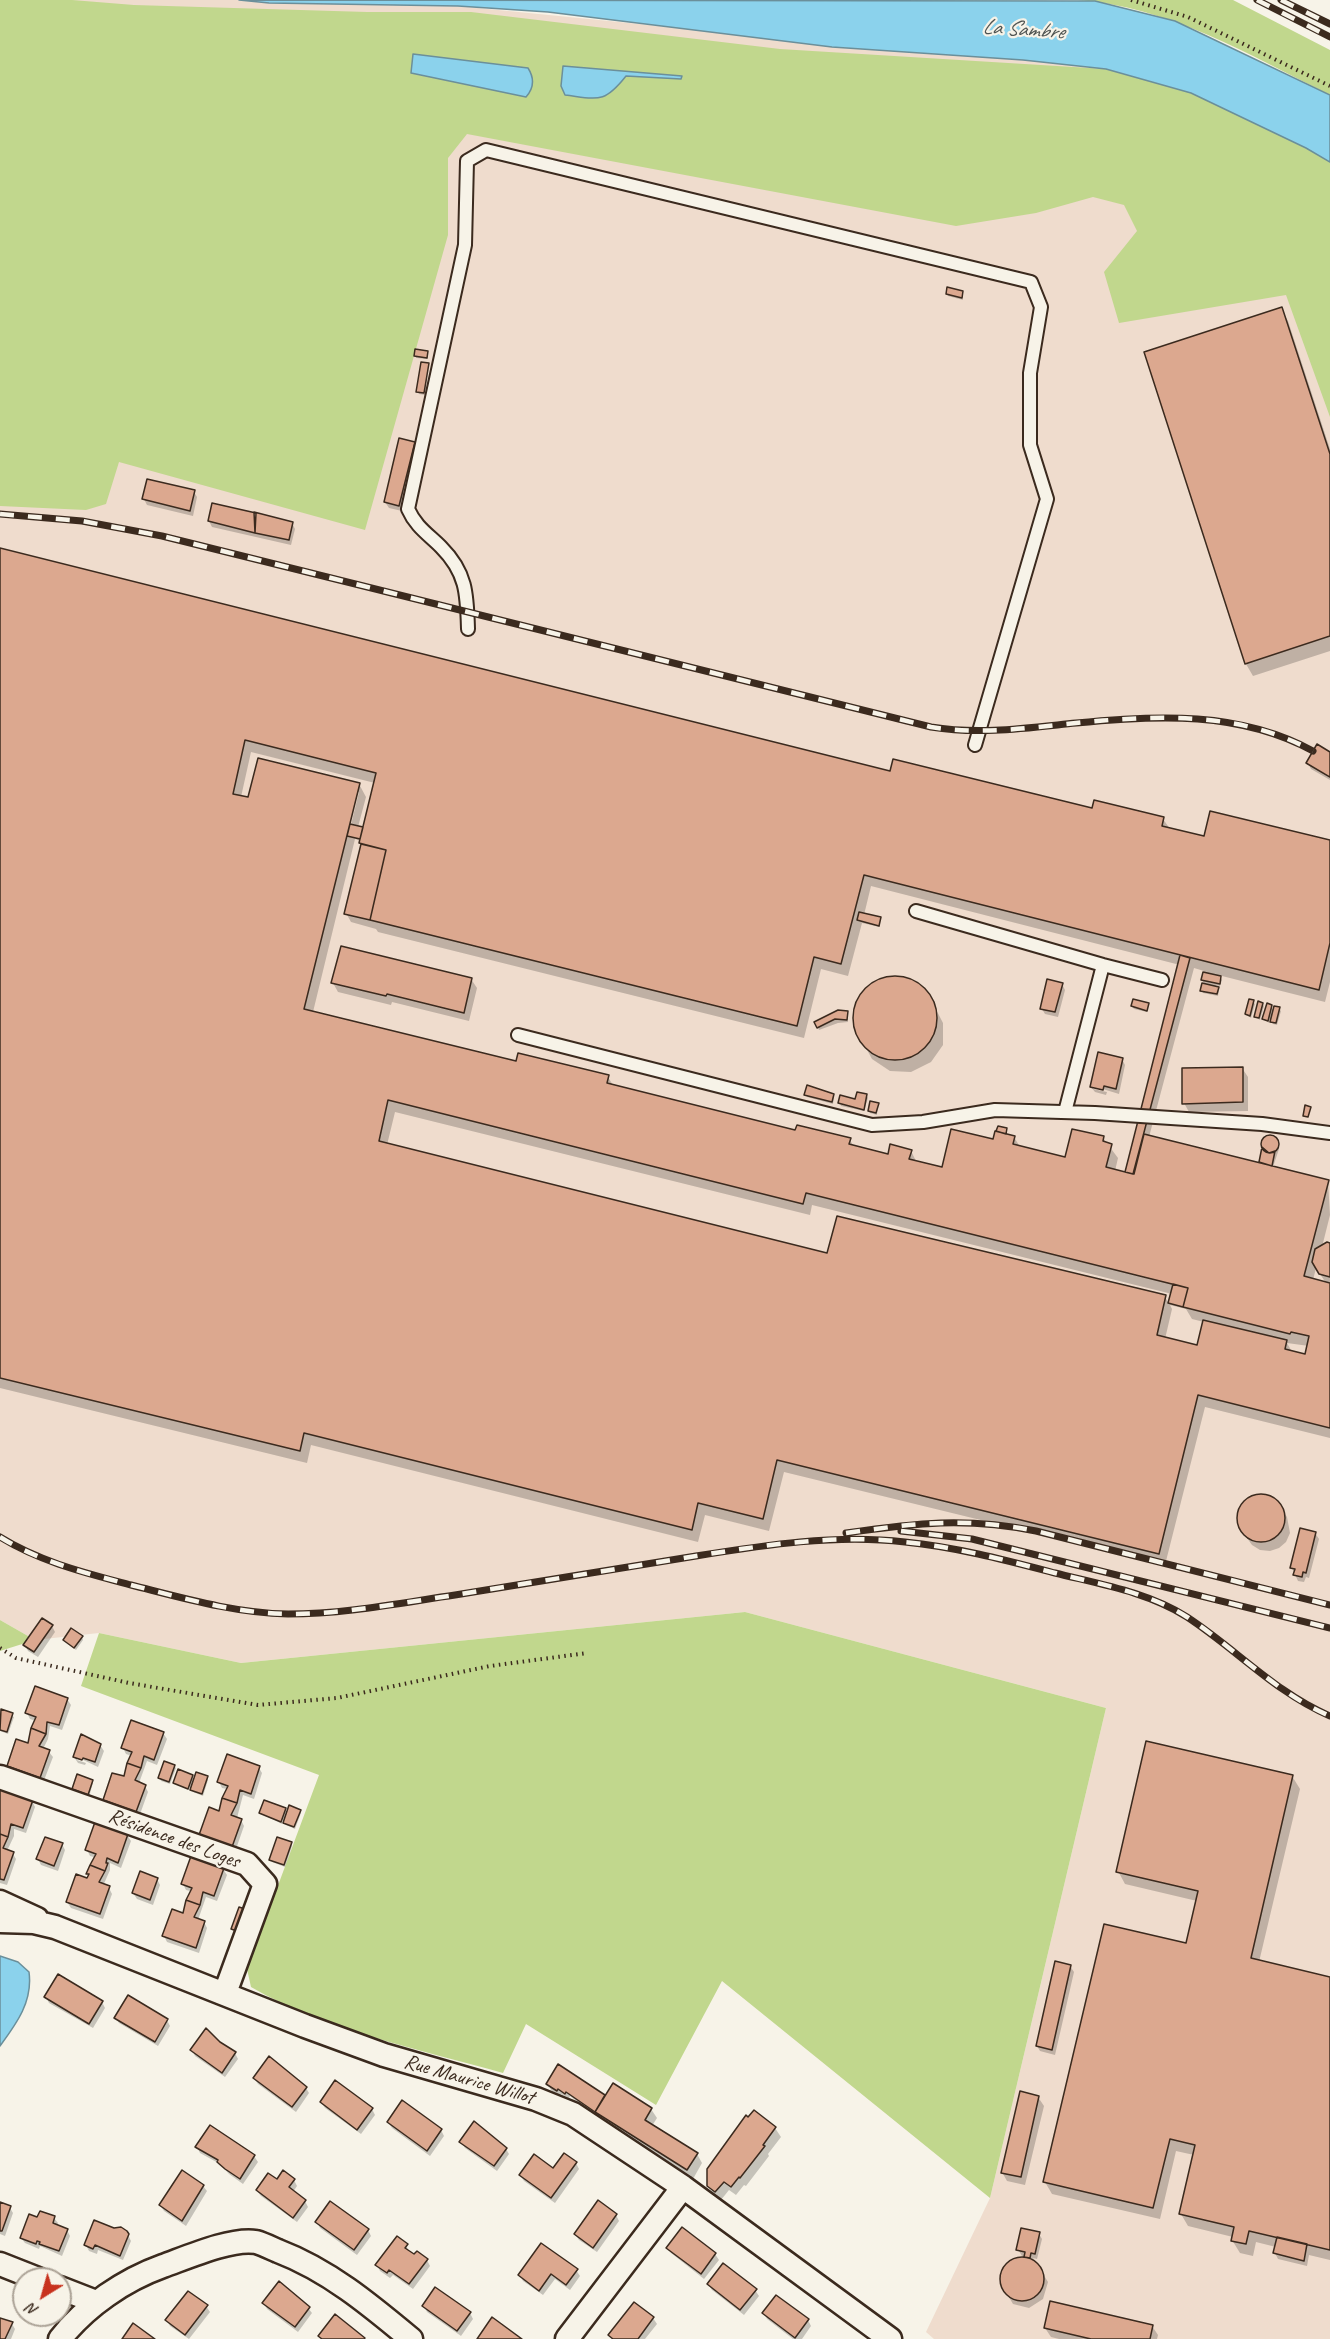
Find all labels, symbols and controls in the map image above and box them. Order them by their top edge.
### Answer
water label: La Sambre [982,14,1064,46]
street label: Résidence des Loges [105,1804,243,1874]
street label: Rue Maurice Willot [401,2049,537,2111]
north arrow [12,2267,72,2327]
text: N [22,2299,42,2321]

